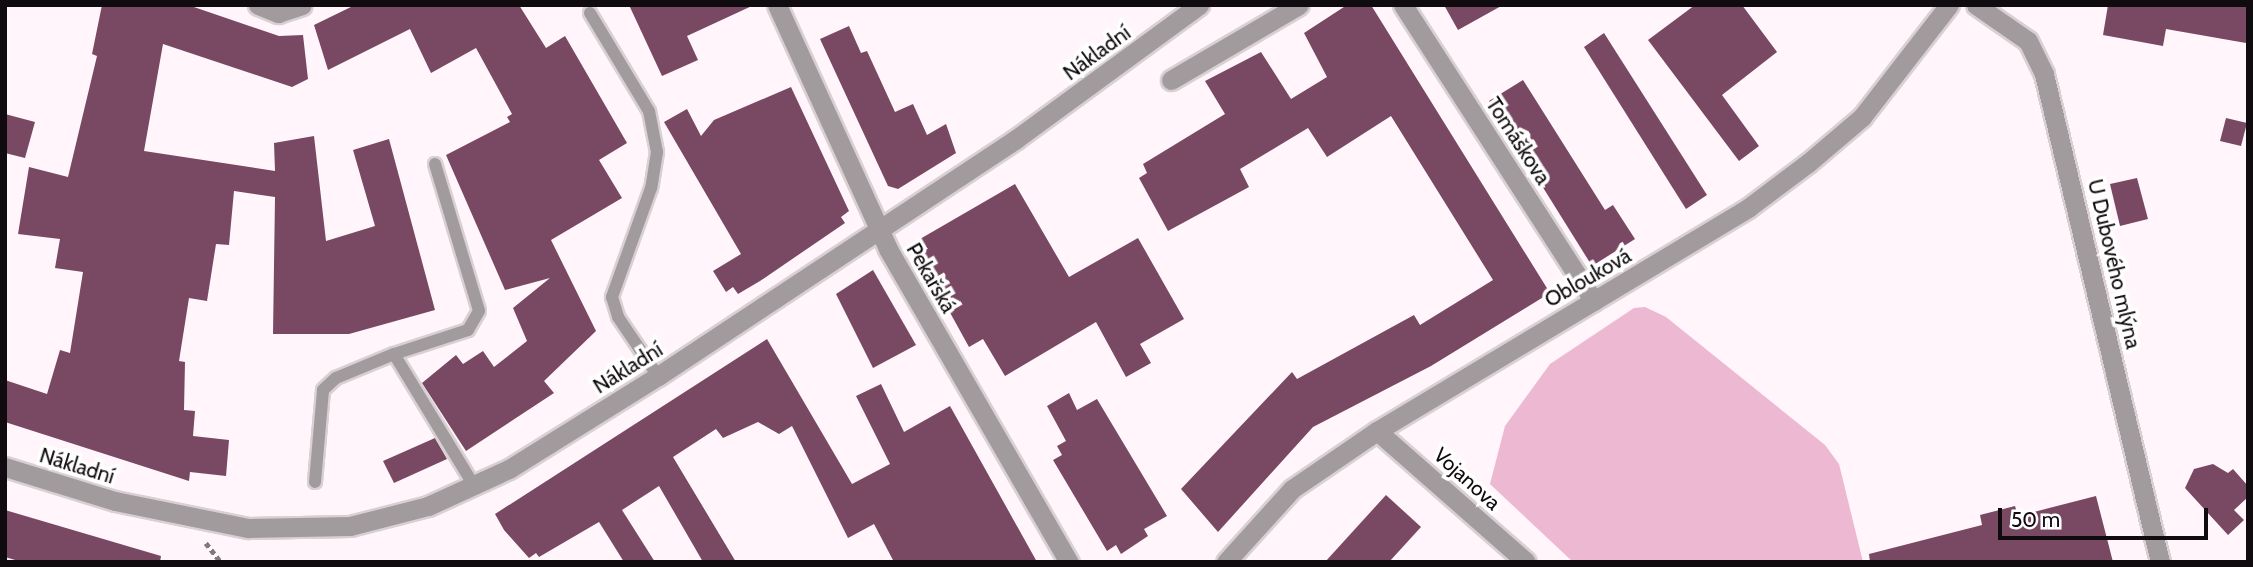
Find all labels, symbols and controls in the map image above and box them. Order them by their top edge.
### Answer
street label: Nákladní [1058,20,1136,86]
street label: Tomáškova [1481,93,1555,189]
street label: U Dubového mlýna [2082,177,2146,351]
street label: Pekařská [901,239,961,317]
street label: Oblouková [1540,243,1636,313]
street label: Nákladní [589,337,667,399]
street label: Nákladní [37,443,117,489]
street label: Vojanova [1428,443,1506,515]
scale bar [2001,494,2211,538]
text: 50 m [2011,507,2060,532]

